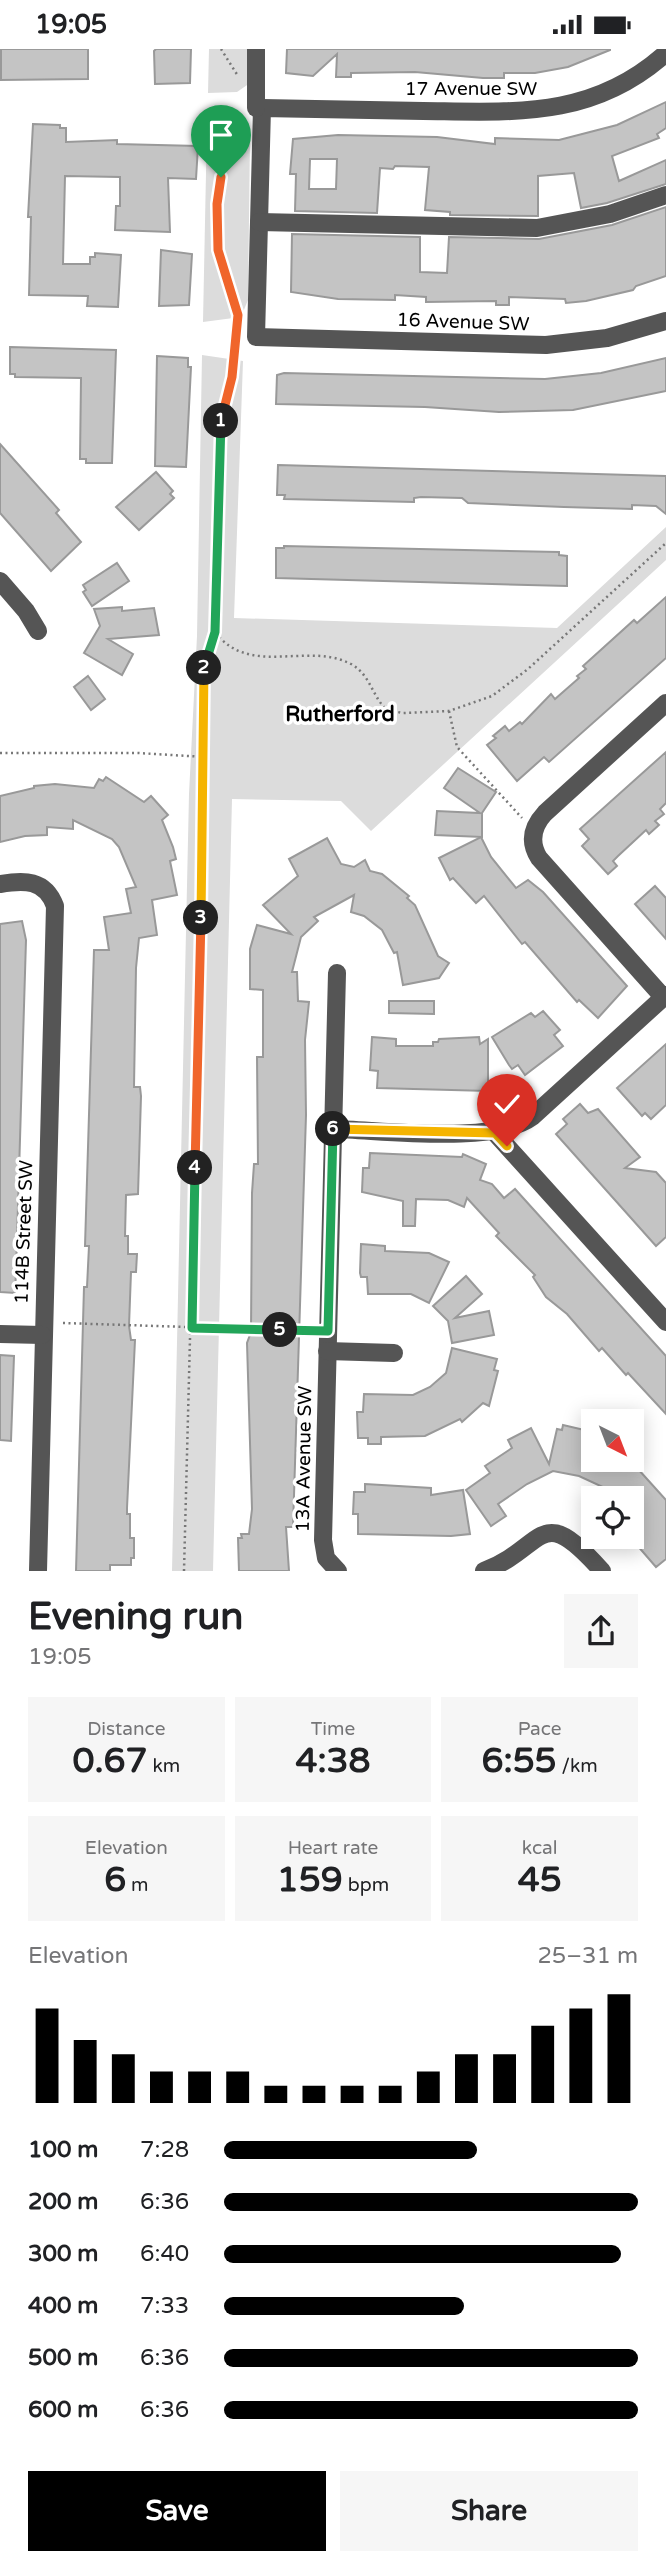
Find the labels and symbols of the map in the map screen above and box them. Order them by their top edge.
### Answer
street label: 17 Avenue SW [405,78,537,100]
pin [191,105,251,177]
street label: 16 Avenue SW [396,309,530,335]
pin: 1 [204,403,238,439]
pin: 2 [186,651,222,685]
district label: Rutherford [285,702,395,727]
pin: 3 [184,901,218,935]
pin [477,1074,537,1146]
pin: 6 [316,1111,350,1147]
pin: 4 [178,1151,212,1185]
street label: 114B Street SW [10,1160,38,1304]
pin: 5 [262,1313,298,1347]
street label: 13A Avenue SW [292,1385,316,1533]
north arrow [581,1409,644,1472]

